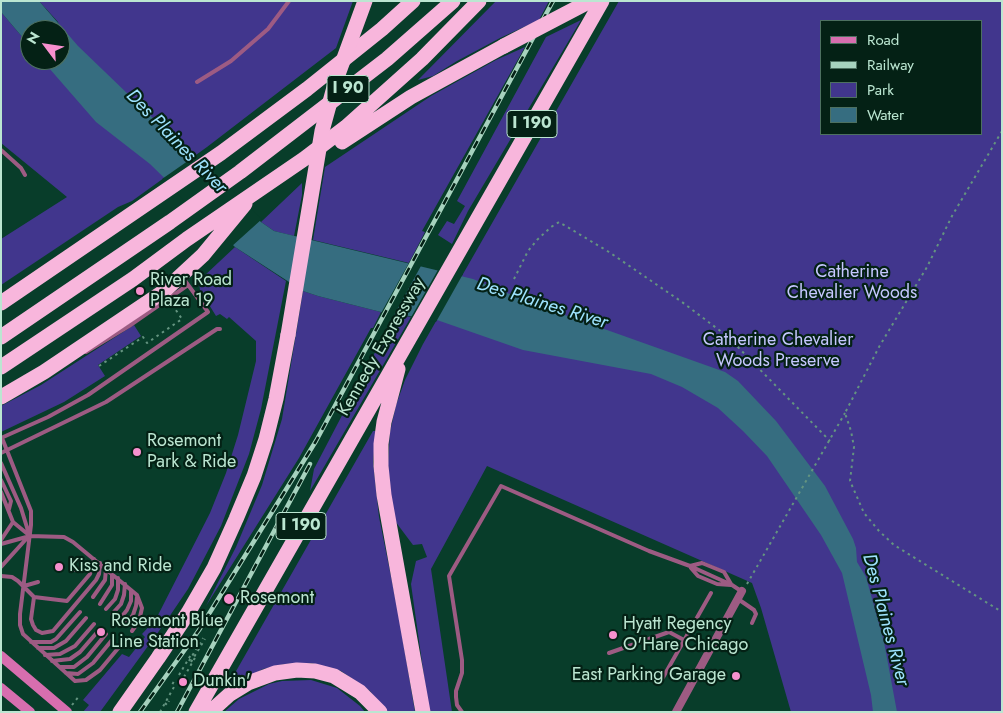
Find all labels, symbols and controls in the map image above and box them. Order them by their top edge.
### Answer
north arrow [20,20,70,70]
legend [820,20,983,135]
text: N [22,28,44,48]
text: Road [867,29,899,51]
text: Railway [867,54,914,76]
road number: I 90 [327,76,369,102]
text: Park [867,79,894,101]
water label: Des Plaines River [121,85,231,199]
text: Water [867,104,904,126]
road number: I 190 [507,110,557,138]
park label: Catherine Chevalier Woods [787,262,917,304]
place label: River Road Plaza 19 [150,270,232,312]
water label: Des Plaines River [474,273,610,335]
street label: Kennedy Expressway [333,274,431,420]
marker: River Road Plaza 19 [134,285,146,297]
park label: Catherine Chevalier Woods Preserve [703,330,853,372]
place label: Rosemont Park & Ride [147,431,236,474]
marker: Rosemont Park & Ride [131,446,143,458]
road number: I 190 [276,512,326,540]
water label: Des Plaines River [856,551,914,689]
place label: Kiss and Ride [69,556,172,578]
marker: Kiss and Ride [53,561,65,573]
place label: Rosemont [240,588,314,610]
marker: Rosemont [222,592,236,606]
place label: Rosemont Blue Line Station [111,611,223,654]
place label: Hyatt Regency O'Hare Chicago [623,614,748,656]
marker: Rosemont Blue Line Station [95,626,107,638]
marker: Hyatt Regency O'Hare Chicago [607,629,619,641]
place label: East Parking Garage [572,665,726,687]
marker: East Parking Garage [730,670,742,682]
place label: Dunkin' [193,671,251,693]
marker: Dunkin' [177,676,189,688]

